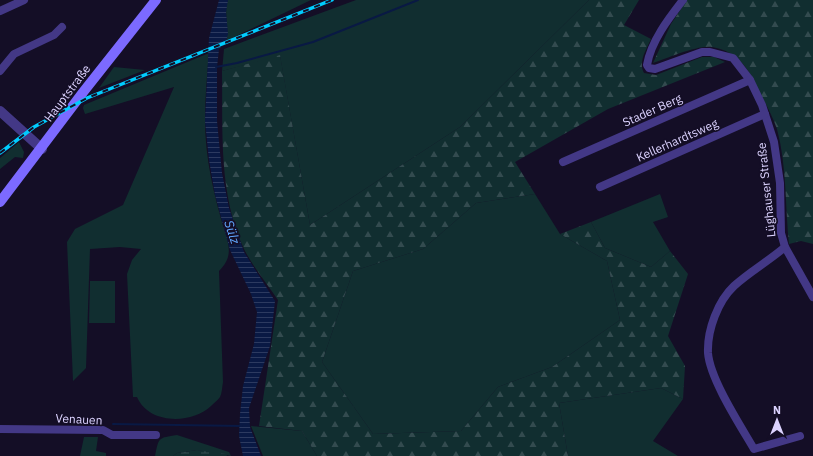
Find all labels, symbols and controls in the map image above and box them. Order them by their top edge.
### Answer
street label: Hauptstraße [41,61,94,125]
street label: Stader Berg [620,90,685,130]
street label: Kellerhardtsweg [634,115,721,165]
street label: Lüghauser Straße [754,142,778,238]
water label: Sülz [220,218,244,246]
north arrow [757,400,797,440]
text: N [773,403,781,417]
street label: Venauen [55,410,103,428]

